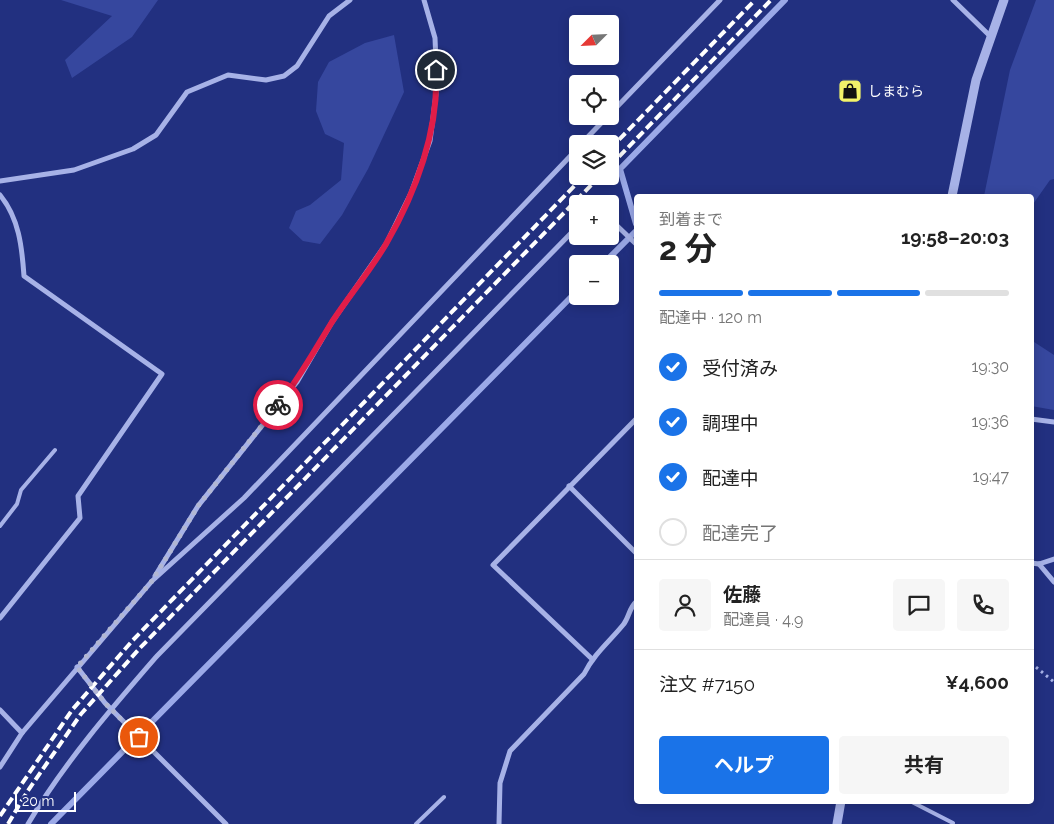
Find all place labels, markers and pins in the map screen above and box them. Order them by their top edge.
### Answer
pin [415,49,457,91]
shop icon: しまむら [837,78,863,104]
place label: しまむら [868,83,924,99]
pin [118,716,160,758]

